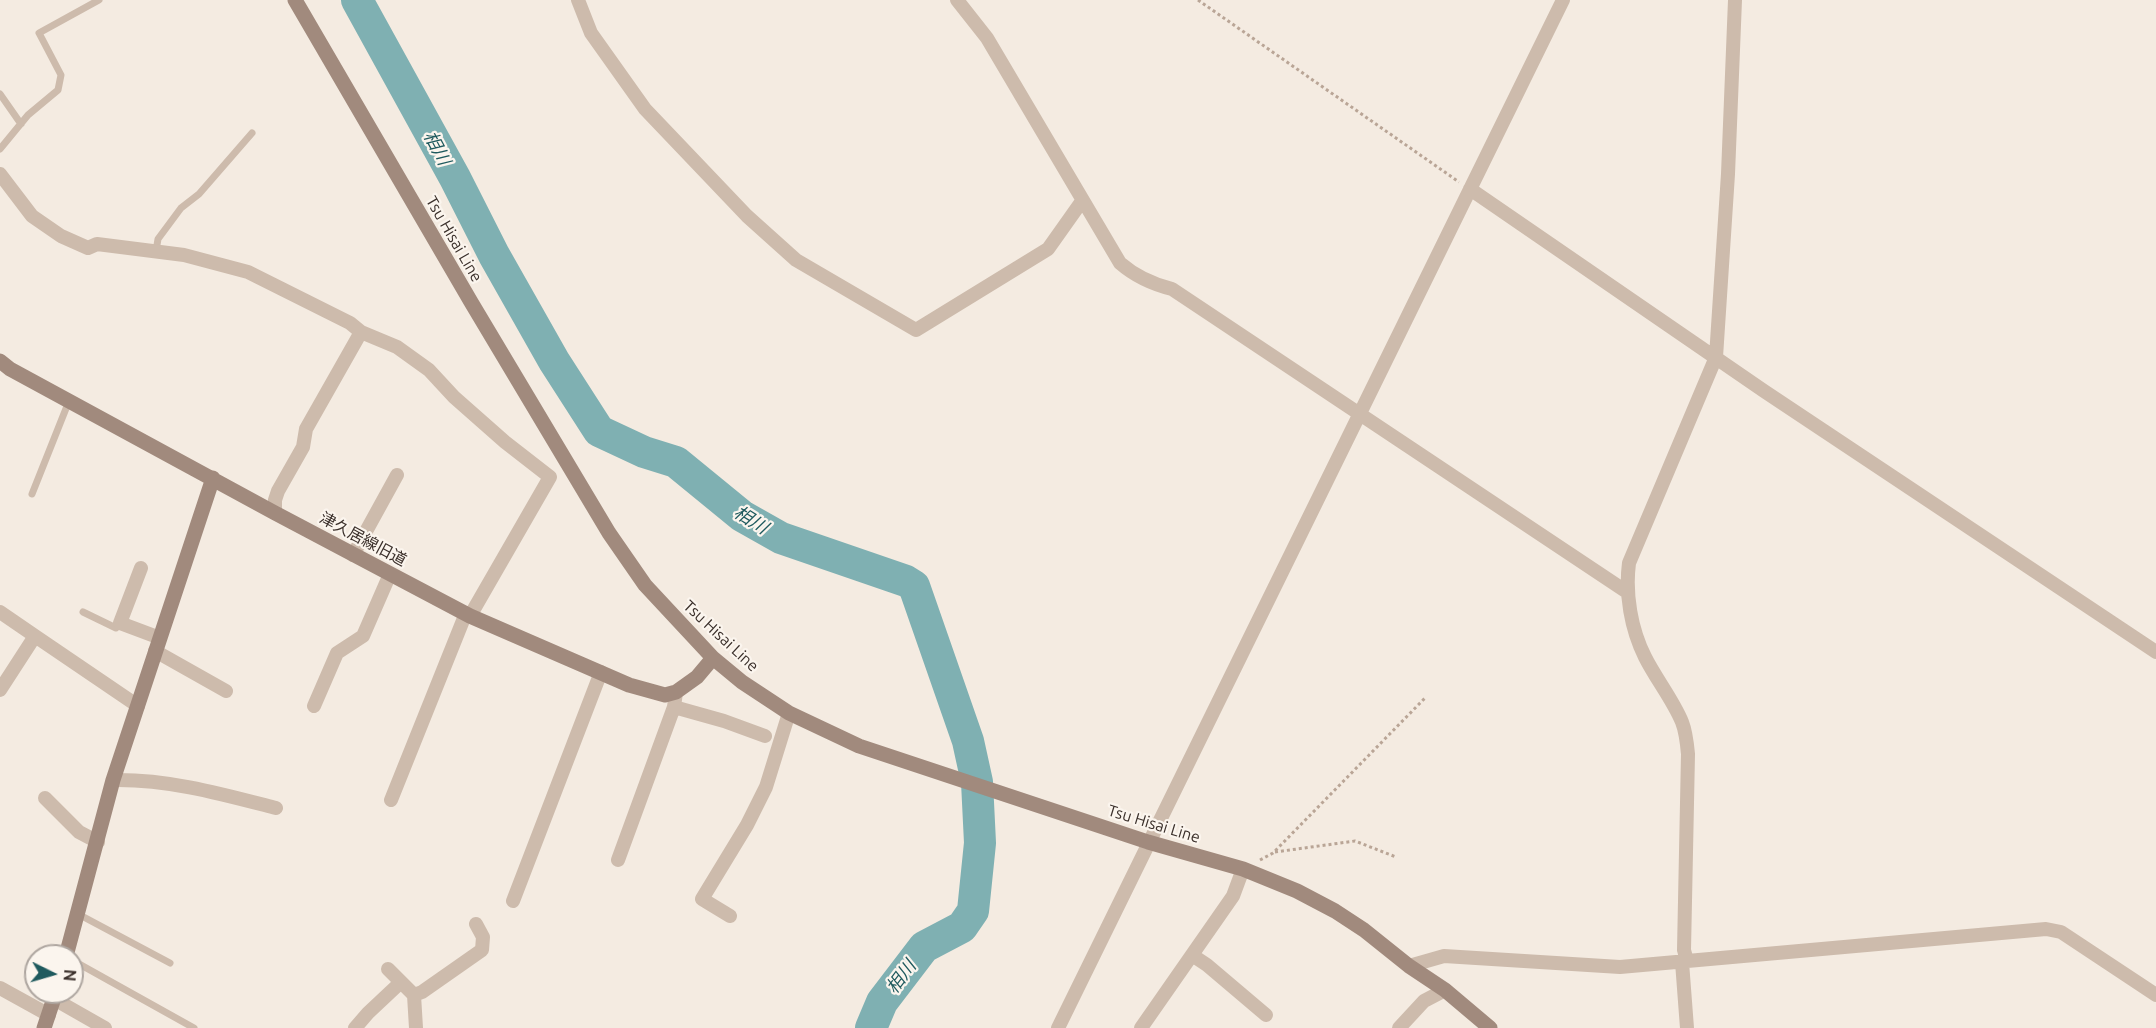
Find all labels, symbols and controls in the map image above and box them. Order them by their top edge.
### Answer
water label: 相川 [419,127,455,169]
street label: Tsu Hisai Line [422,193,486,285]
water label: 相川 [730,501,772,539]
street label: 津久居線旧道 [316,508,410,570]
street label: Tsu Hisai Line [679,596,763,676]
street label: Tsu Hisai Line [1105,801,1203,847]
north arrow [24,944,84,1004]
water label: 相川 [882,956,920,998]
text: N [60,969,79,982]

